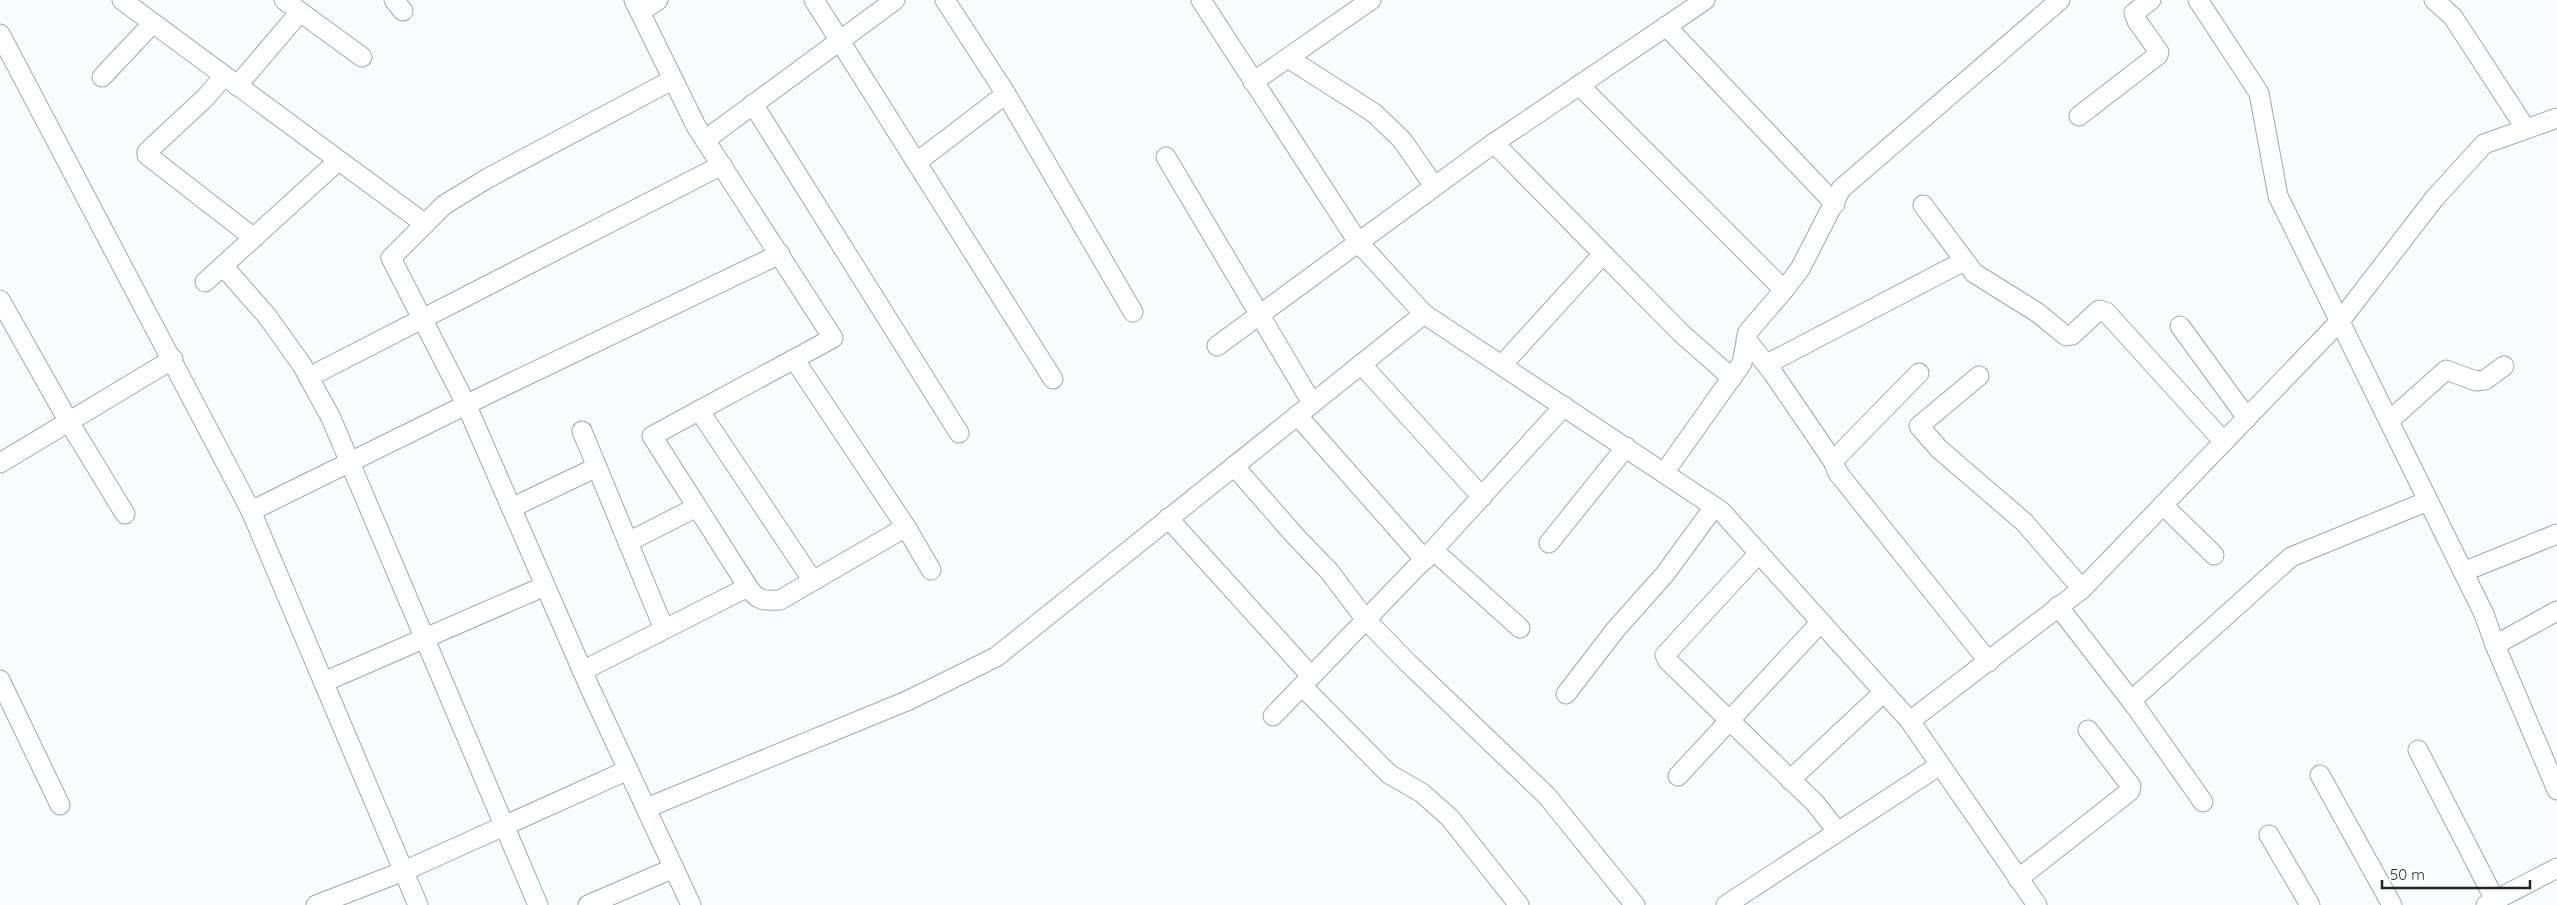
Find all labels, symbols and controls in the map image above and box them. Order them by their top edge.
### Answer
scale bar [2382,858,2530,890]
text: 50 m [2390,865,2425,884]

